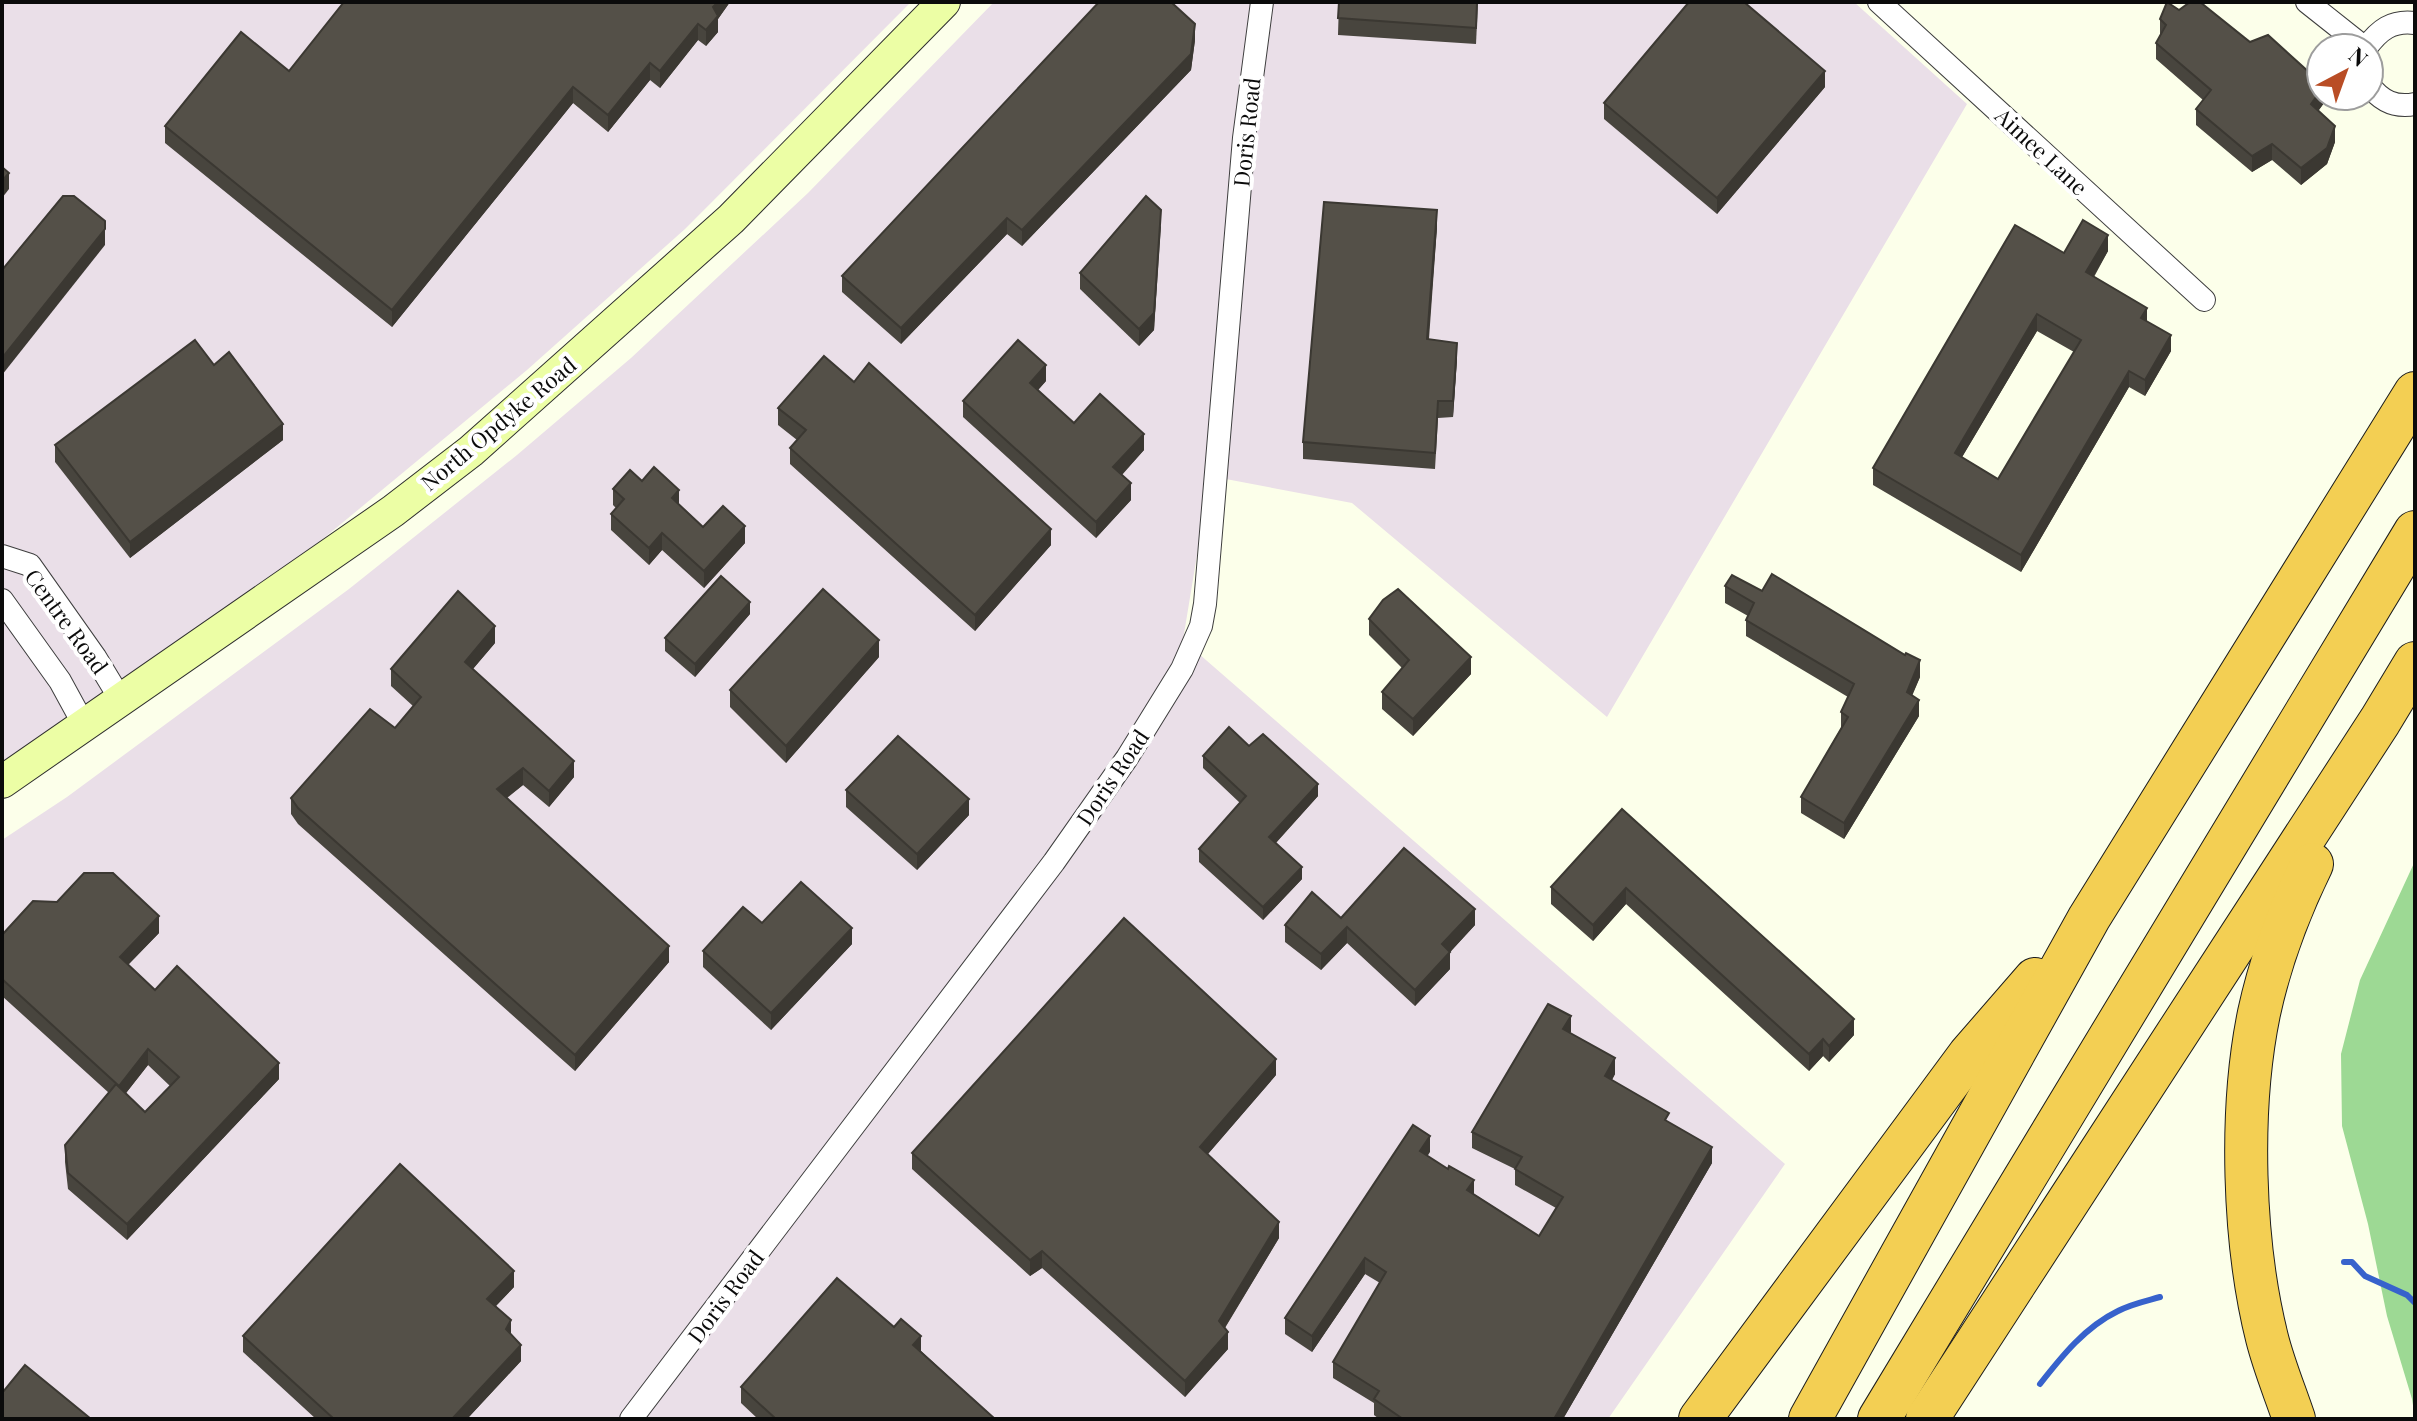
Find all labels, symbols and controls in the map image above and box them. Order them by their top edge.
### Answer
north arrow [2305,32,2385,112]
text: N [2343,40,2375,73]
street label: Doris Road [1225,76,1267,188]
street label: Aimee Lane [1989,100,2095,201]
street label: North Opdyke Road [414,349,582,497]
street label: Centre Road [19,562,115,680]
street label: Doris Road [1069,723,1155,831]
street label: Doris Road [680,1243,770,1349]

